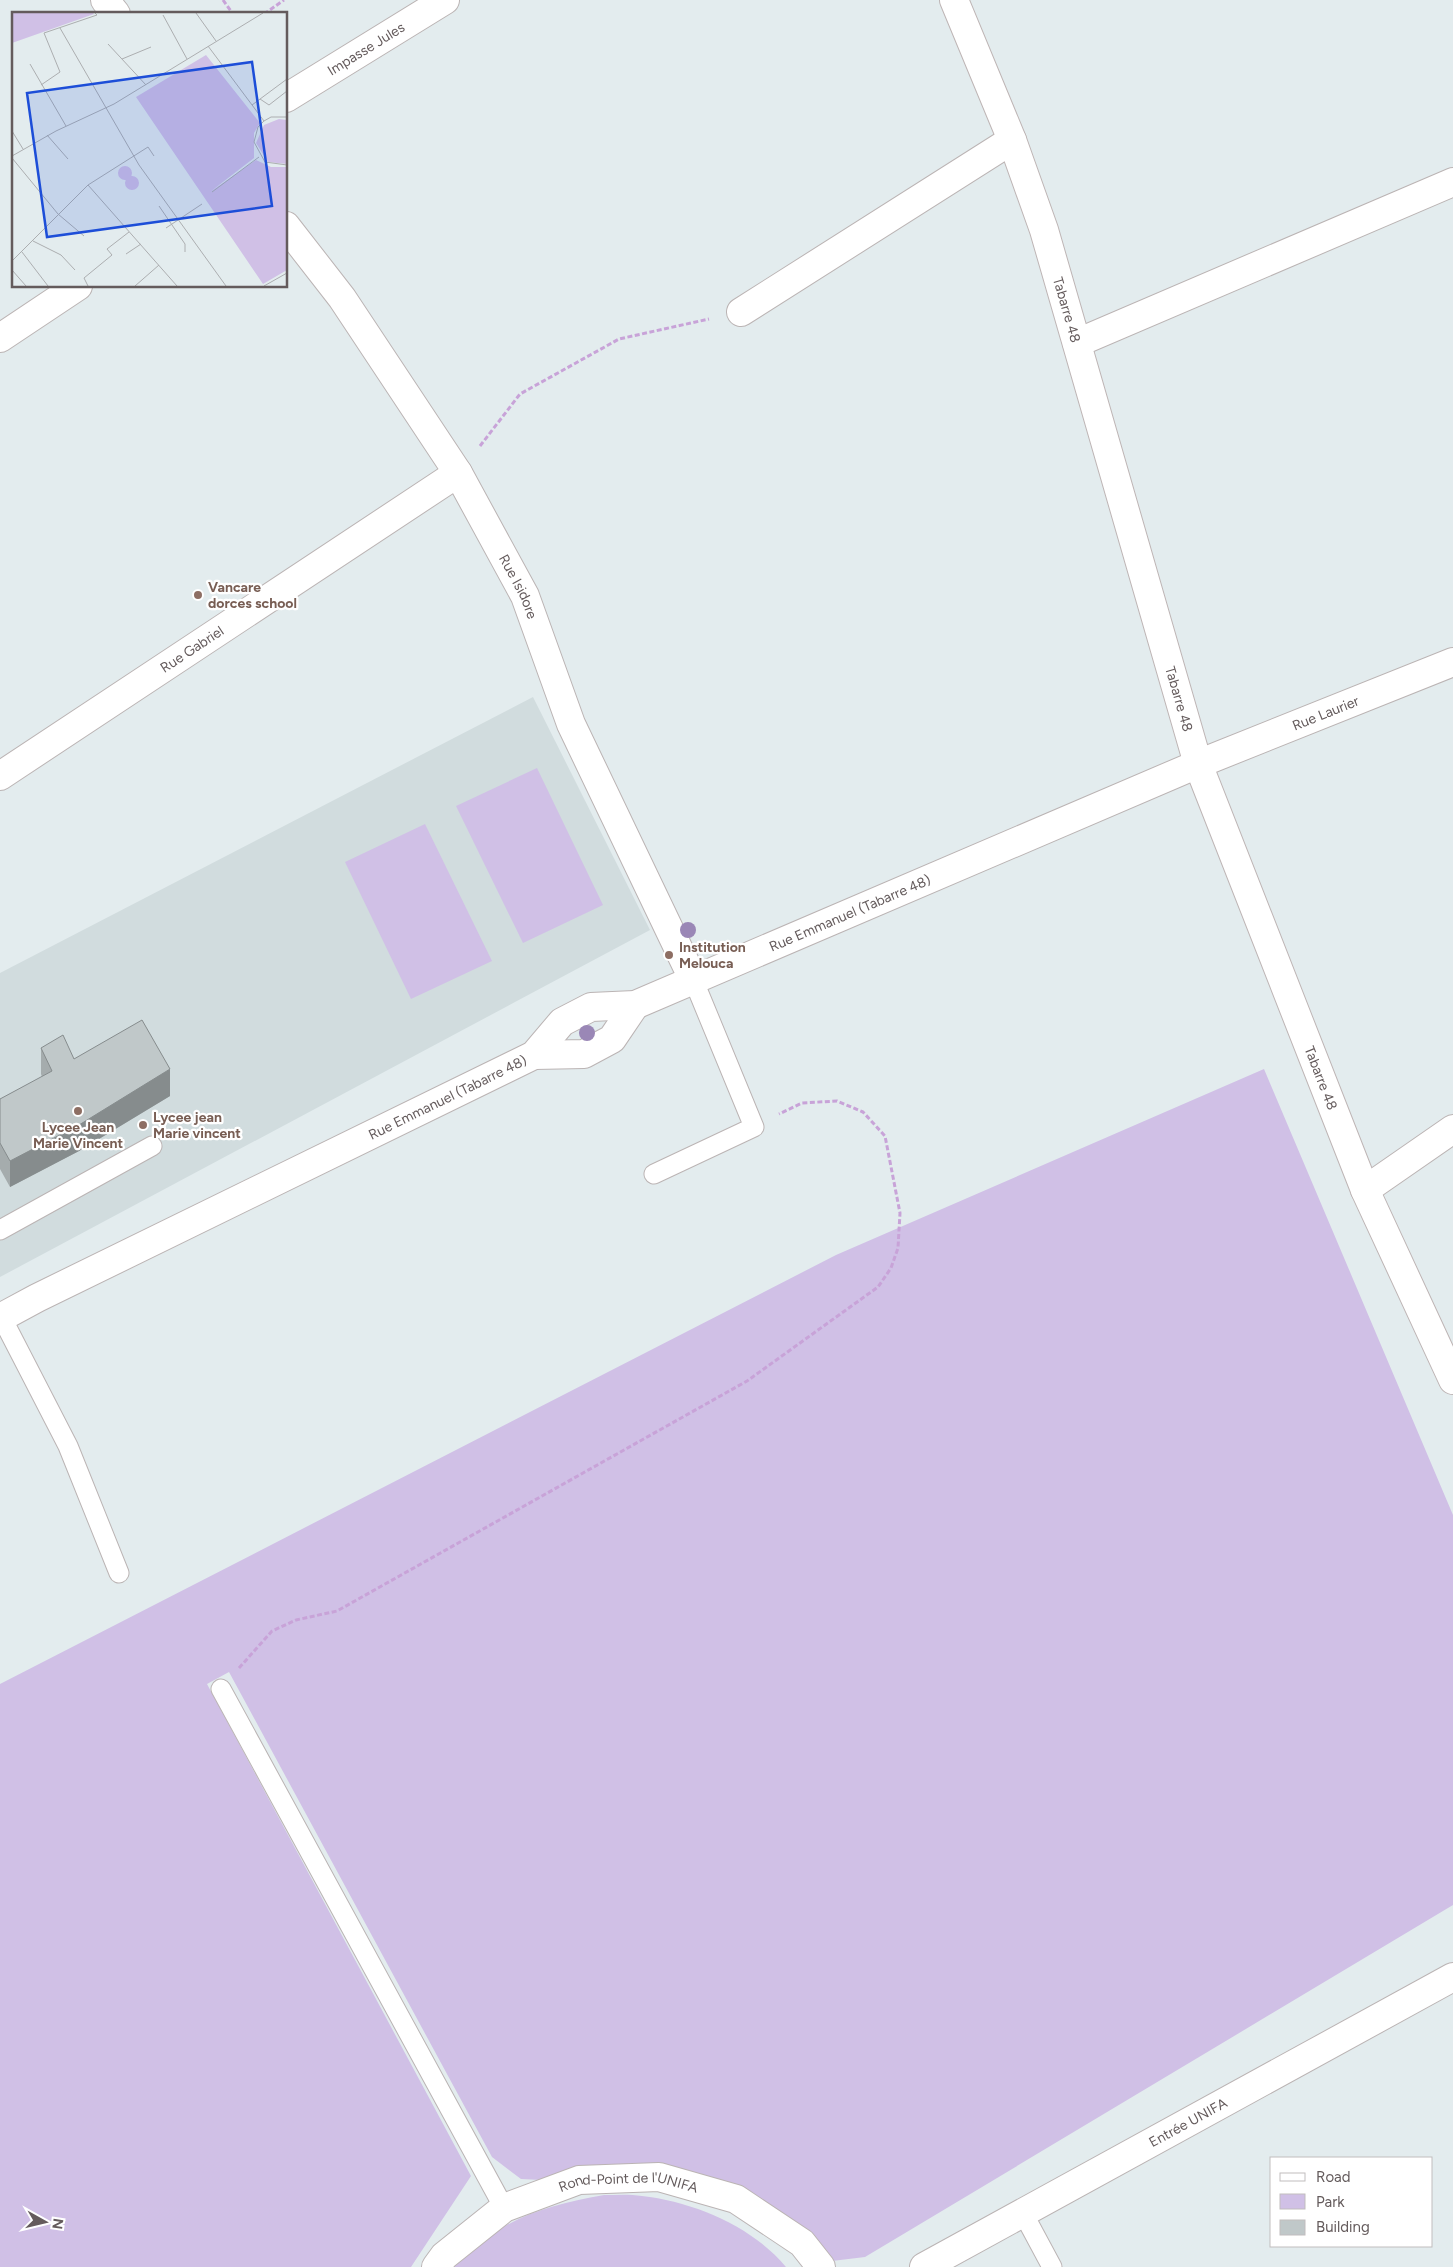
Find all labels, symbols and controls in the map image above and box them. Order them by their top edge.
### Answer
inset map [12,12,288,288]
street label: Impasse Jules [324,18,408,79]
street label: Tabarre 48 [1049,275,1084,344]
street label: Rue Isidore [495,551,541,622]
place label: Vancare dorces school [208,579,297,612]
marker: Vancare dorces school [192,589,204,601]
street label: Rue Gabriel [157,622,227,676]
street label: Tabarre 48 [1162,664,1197,734]
street label: Rue Laurier [1290,692,1362,734]
street label: Rue Emmanuel (Tabarre 48) [767,871,933,955]
place label: Institution Melouca [679,939,746,972]
marker: Institution Melouca [663,949,675,961]
street label: Tabarre 48 [1301,1043,1341,1112]
street label: Rue Emmanuel (Tabarre 48) [366,1051,529,1143]
marker: Lycee Jean Marie Vincent [72,1105,84,1117]
place label: Lycee jean Marie vincent [153,1109,241,1142]
place label: Lycee Jean Marie Vincent [33,1119,123,1152]
marker: Lycee jean Marie vincent [137,1119,149,1131]
street label: Entrée UNIFA [1146,2094,1230,2151]
legend [1270,2157,1433,2247]
street label: Rond-Point de l'UNIFA [556,2168,701,2196]
text: Road [1316,2168,1351,2186]
text: Park [1316,2193,1345,2211]
north arrow [20,2197,70,2247]
text: N [48,2217,67,2230]
text: Building [1316,2218,1370,2236]

